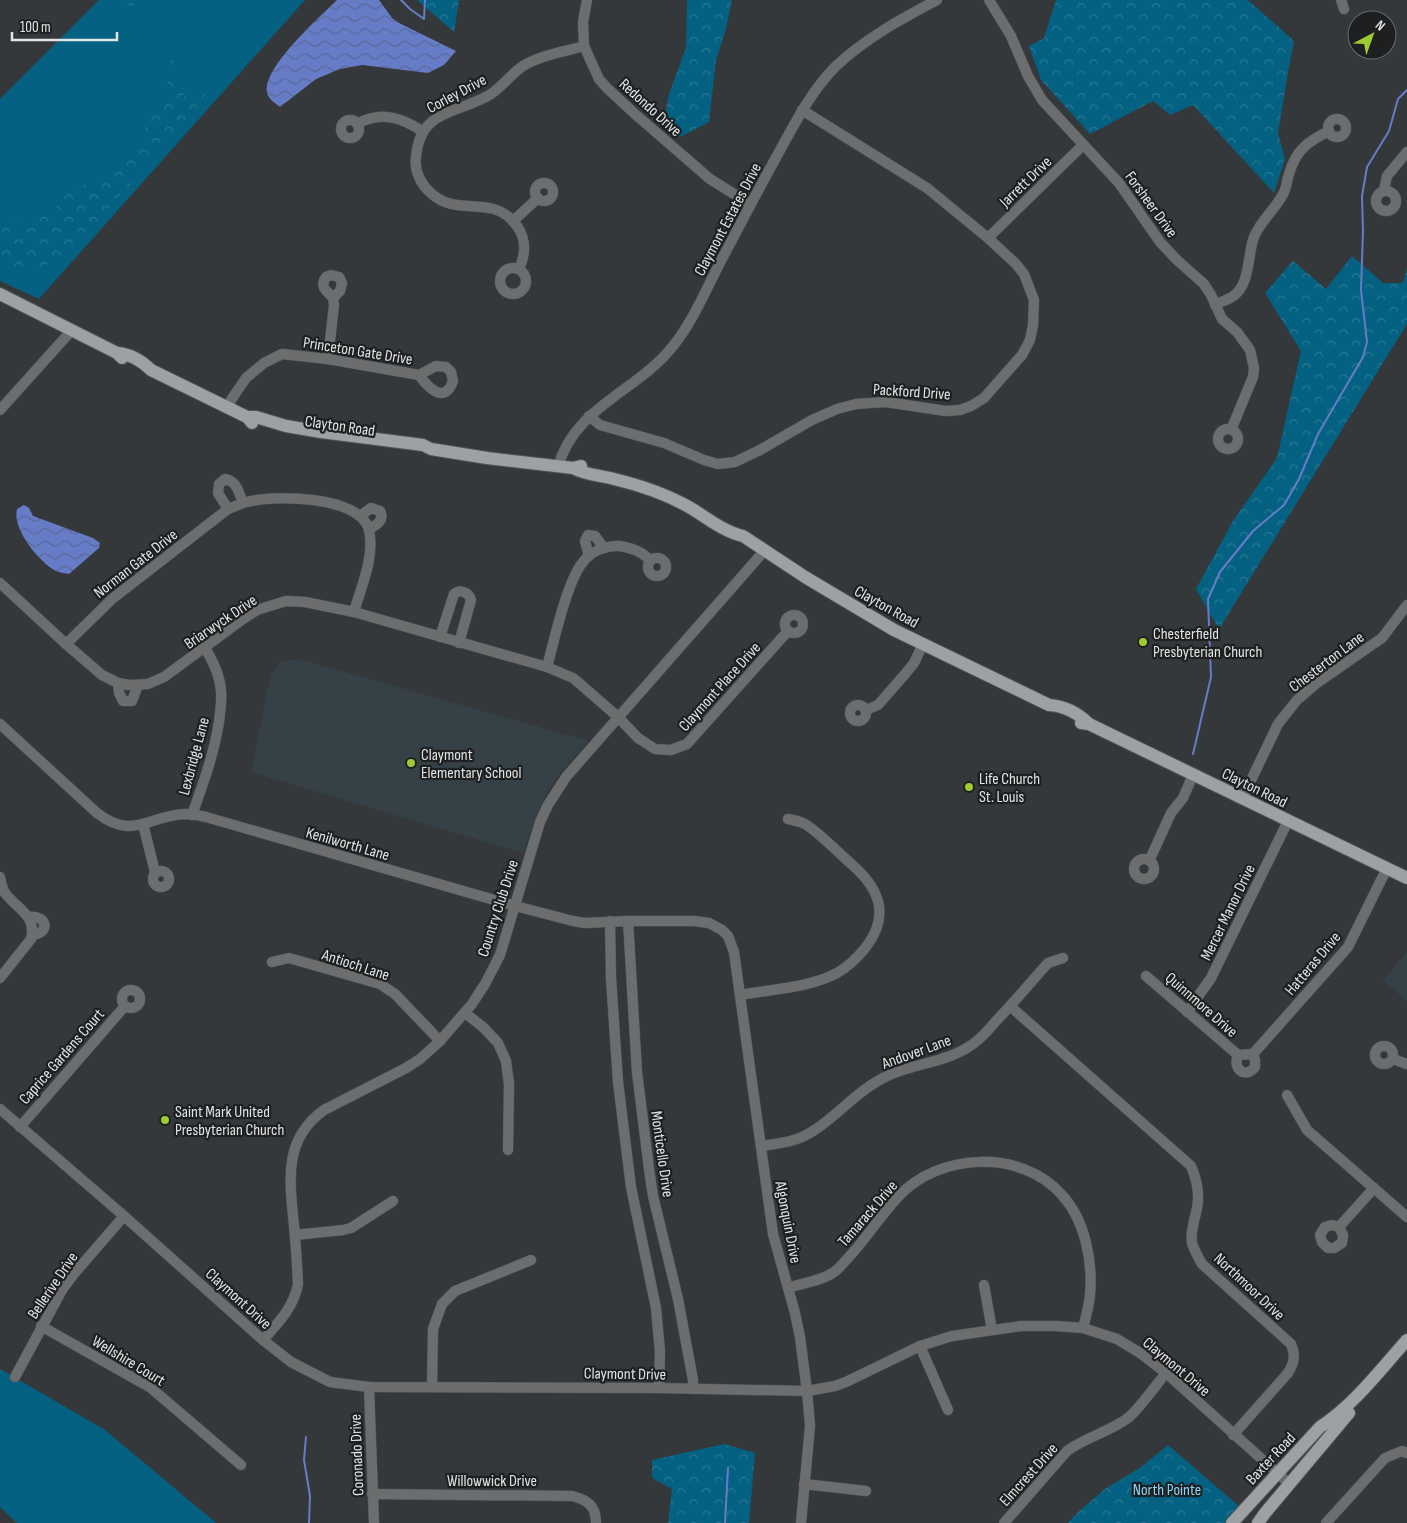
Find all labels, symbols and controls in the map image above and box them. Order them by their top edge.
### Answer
scale bar [12,10,118,42]
north arrow [1347,10,1397,60]
text: N [1372,17,1389,34]
text: 100 m [20,18,51,37]
street label: Corley Drive [424,71,490,118]
street label: Redondo Drive [615,75,685,141]
street label: Jarrett Drive [995,153,1056,212]
street label: Claymont Estates Drive [691,160,766,279]
street label: Forsheer Drive [1120,168,1181,242]
street label: Princeton Gate Drive [302,333,414,370]
street label: Packford Drive [873,380,951,405]
street label: Clayton Road [304,412,376,441]
street label: Norman Gate Drive [90,526,182,603]
street label: Clayton Road [851,582,922,633]
street label: Briarwyck Drive [181,591,261,654]
place label: Chesterfield Presbyterian Church [1153,625,1262,662]
street label: Chesterton Lane [1286,628,1368,697]
marker: Chesterfield Presbyterian Church [1137,636,1149,648]
street label: Claymont Place Drive [675,639,765,735]
street label: Lexbridge Lane [175,715,214,797]
place label: Claymont Elementary School [421,746,521,783]
marker: Claymont Elementary School [405,757,417,769]
street label: Clayton Road [1218,764,1290,812]
place label: Life Church St. Louis [979,770,1040,807]
marker: Life Church St. Louis [963,781,975,793]
street label: Kenilworth Lane [304,823,392,865]
street label: Country Club Drive [474,858,523,959]
street label: Mercer Manor Drive [1197,862,1260,964]
street label: Hatteras Drive [1281,928,1345,1000]
street label: Antioch Lane [318,945,392,985]
street label: Quinnmore Drive [1161,969,1241,1042]
street label: Caprice Gardens Court [15,1005,109,1109]
street label: Andover Lane [878,1031,954,1074]
place label: Saint Mark United Presbyterian Church [175,1103,284,1140]
street label: Monticello Drive [646,1110,677,1199]
marker: Saint Mark United Presbyterian Church [159,1114,171,1126]
street label: Tamarack Drive [834,1177,902,1251]
street label: Algonquin Drive [770,1179,805,1265]
street label: Bellerive Drive [24,1249,83,1323]
street label: Northmoor Drive [1210,1249,1288,1325]
street label: Claymont Drive [201,1265,275,1334]
street label: Wellshire Court [88,1332,168,1391]
street label: Claymont Drive [1138,1333,1214,1401]
street label: Claymont Drive [584,1364,666,1385]
street label: Coronado Drive [347,1414,368,1496]
street label: Baxter Road [1242,1429,1300,1489]
street label: Elmcrest Drive [996,1440,1062,1510]
street label: Willowwick Drive [447,1472,537,1491]
park label: North Pointe [1133,1481,1201,1500]

